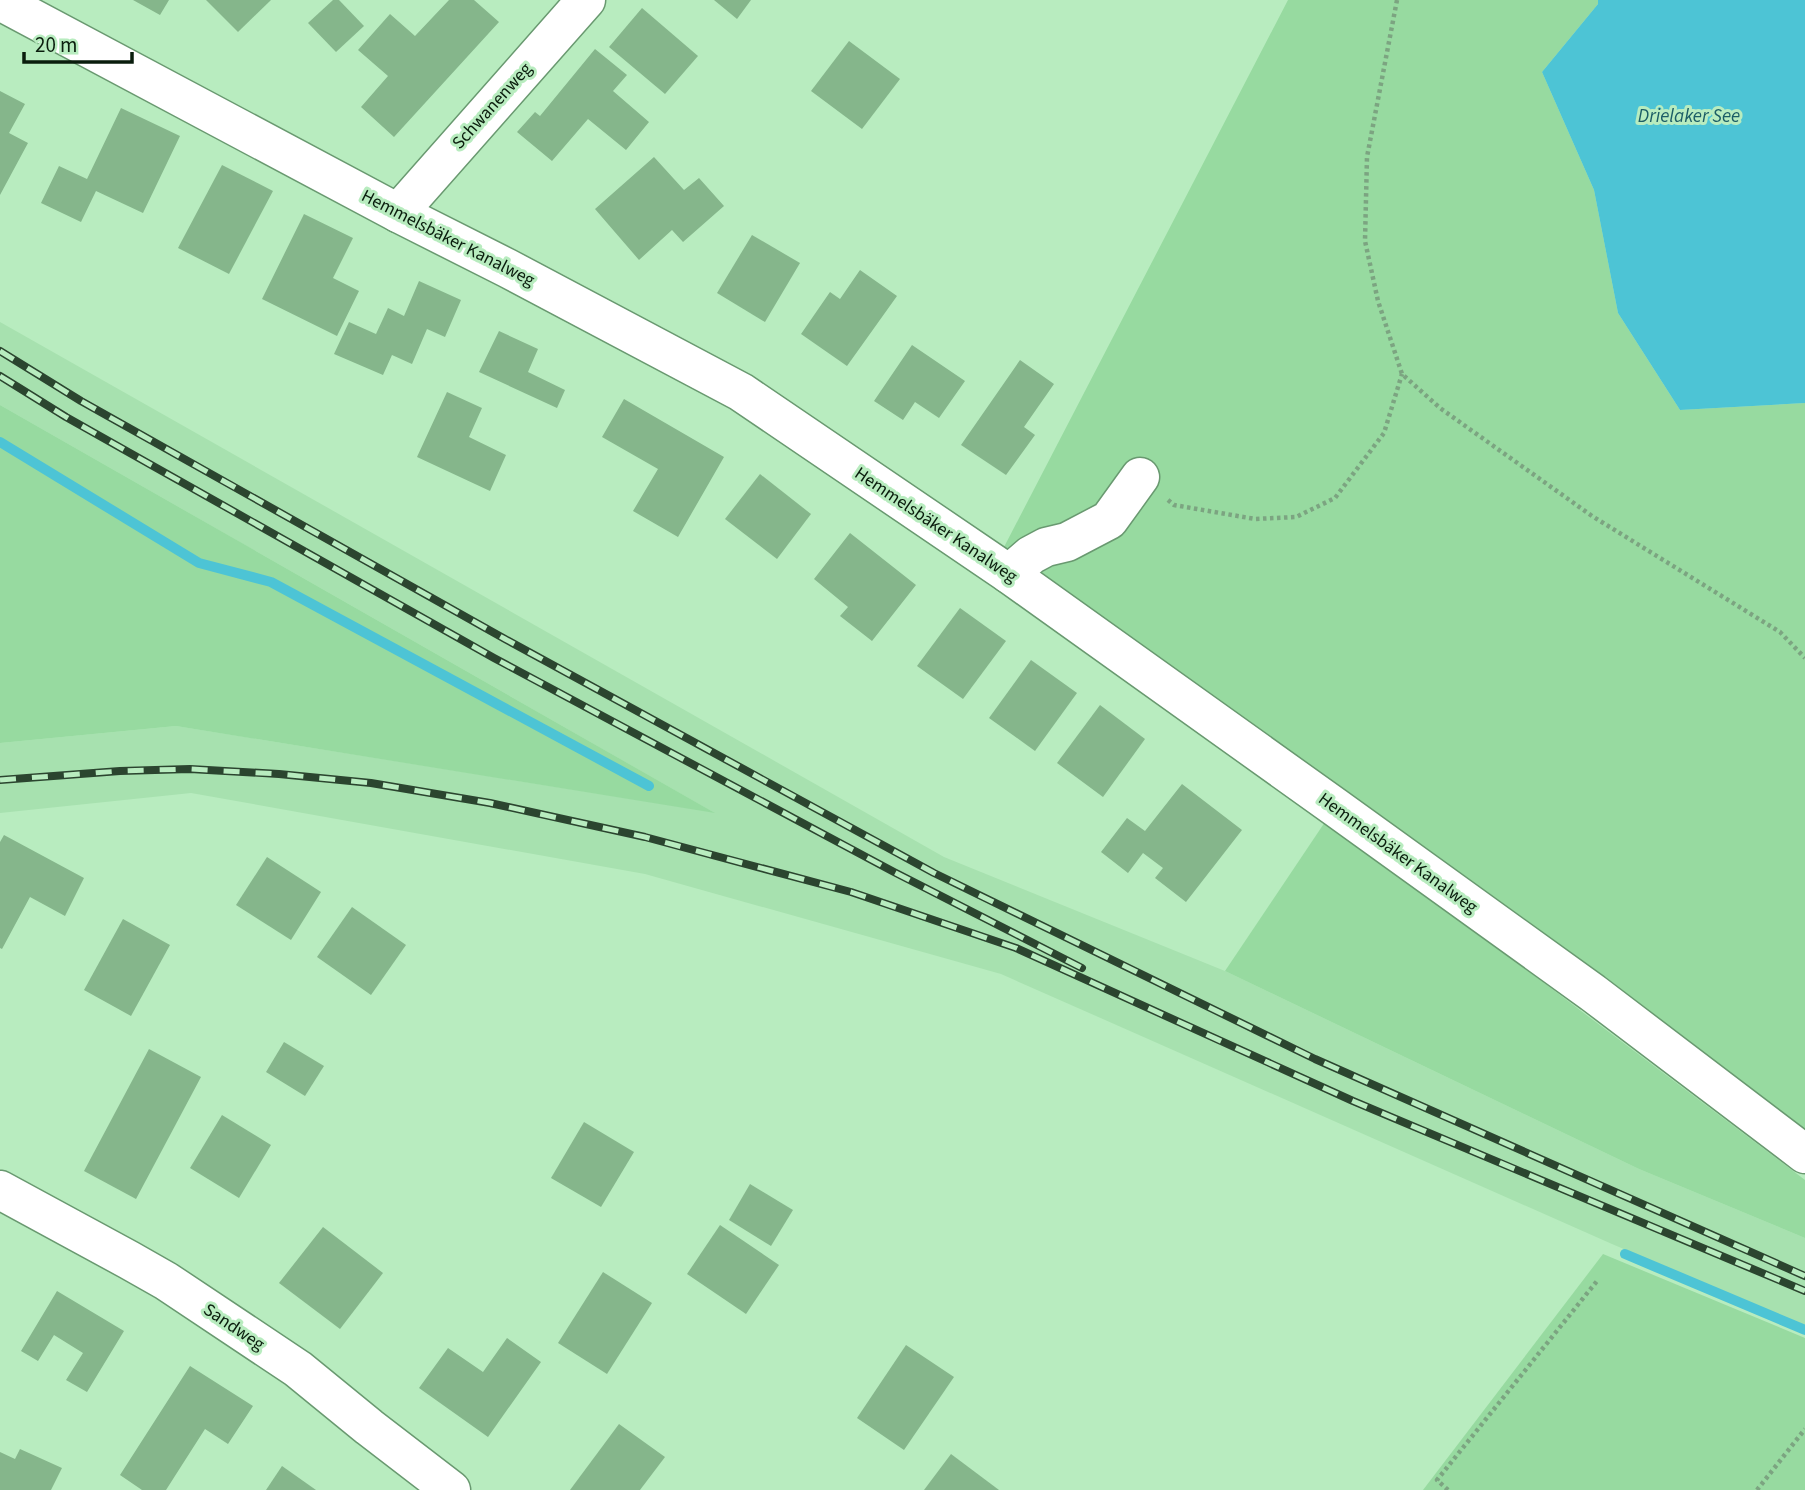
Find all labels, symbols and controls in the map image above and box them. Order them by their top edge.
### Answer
scale bar [24,21,133,65]
text: 20 m [35,30,77,60]
street label: Schwanenweg [446,57,538,155]
water label: Drielaker See [1638,103,1740,130]
street label: Hemmelsbäker Kanalweg [357,183,539,293]
street label: Hemmelsbäker Kanalweg [850,461,1022,589]
street label: Hemmelsbäker Kanalweg [1313,787,1483,919]
street label: Sandweg [198,1297,270,1357]

